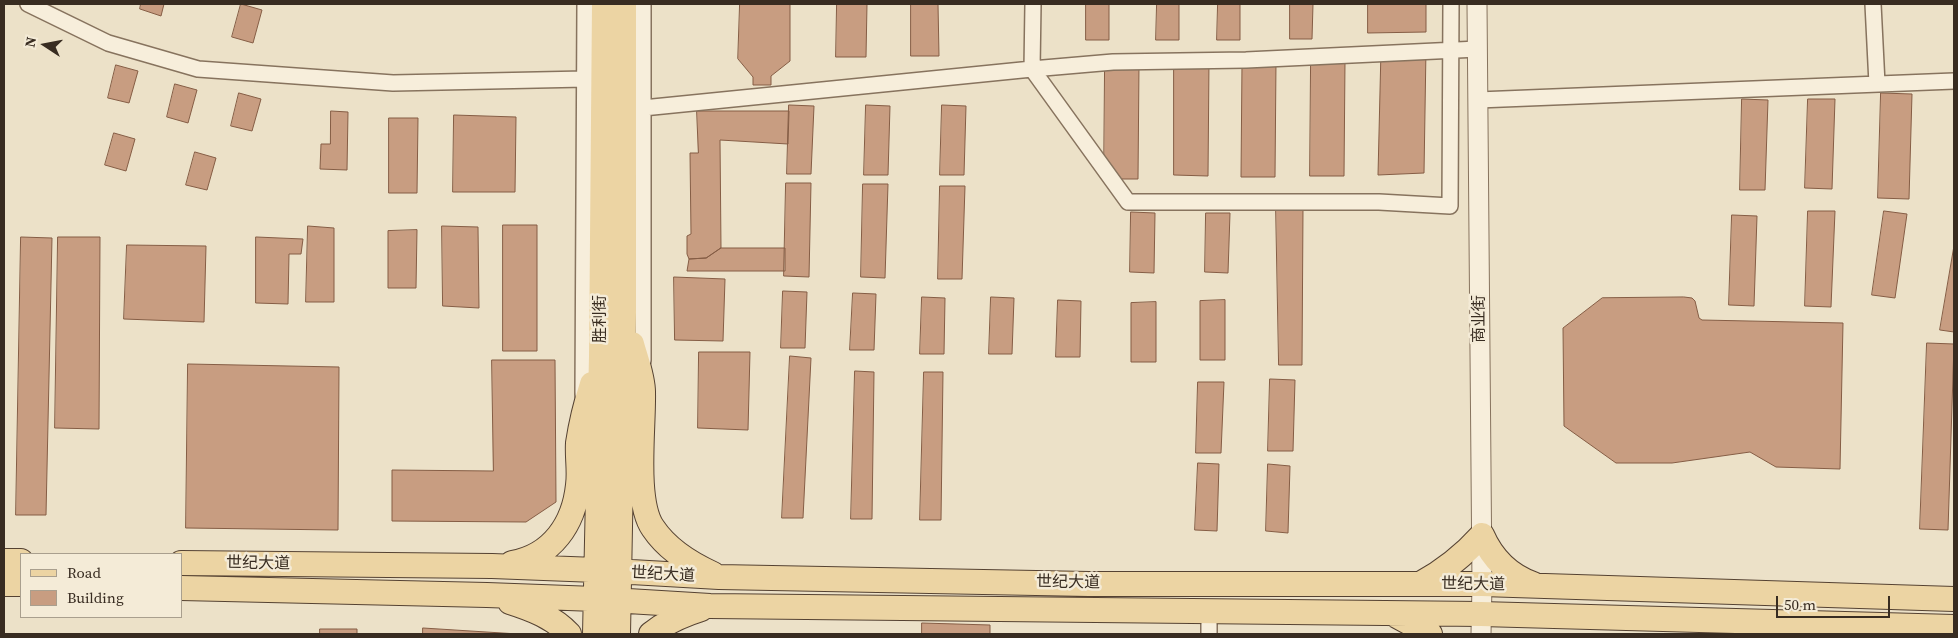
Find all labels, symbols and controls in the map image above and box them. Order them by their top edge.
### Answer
north arrow [20,20,70,70]
text: N [19,35,41,49]
street label: 胜利街 [591,295,611,343]
street label: 商业街 [1470,295,1490,343]
legend [20,553,182,618]
street label: 世纪大道 [226,554,290,574]
text: Road [67,562,101,583]
street label: 世纪大道 [631,564,695,586]
street label: 世纪大道 [1036,573,1100,593]
street label: 世纪大道 [1441,575,1505,595]
scale bar [1778,586,1892,618]
text: Building [67,587,124,608]
text: 50 m [1784,594,1816,615]

